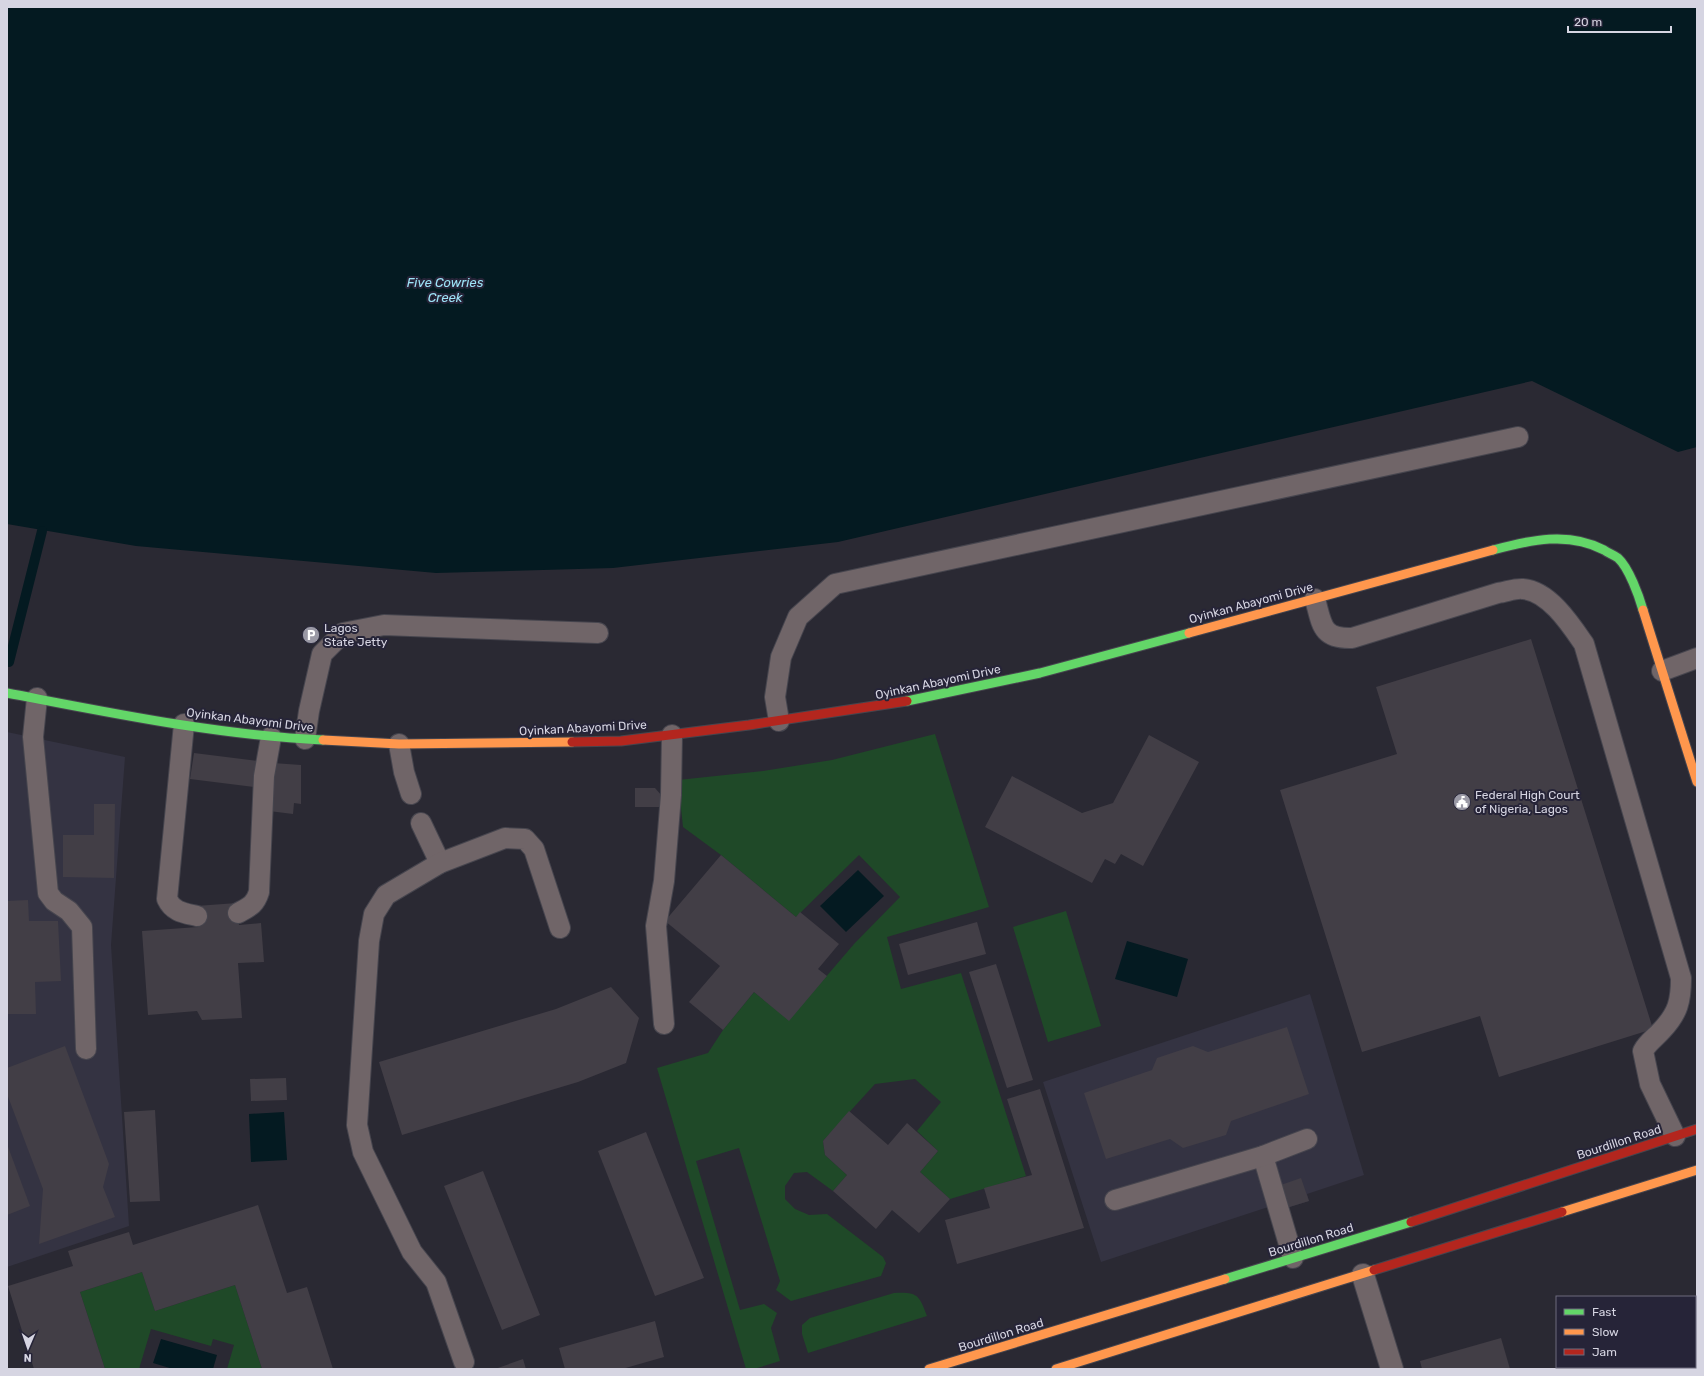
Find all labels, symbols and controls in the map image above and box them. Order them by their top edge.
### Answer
scale bar [1568,8,1671,34]
text: 20 m [1574,15,1602,29]
water label: Five Cowries Creek [407,275,484,305]
street label: Oyinkan Abayomi Drive [1187,580,1315,626]
place label: Lagos State Jetty [324,621,388,649]
parking icon: Lagos State Jetty [301,625,321,645]
street label: Oyinkan Abayomi Drive [874,662,1002,702]
street label: Oyinkan Abayomi Drive [186,705,315,735]
street label: Oyinkan Abayomi Drive [519,718,647,738]
place label: Federal High Court of Nigeria, Lagos [1475,788,1580,816]
public building icon: Federal High Court of Nigeria, Lagos [1452,792,1472,812]
street label: Bourdillon Road [1575,1122,1663,1162]
street label: Bourdillon Road [1267,1220,1355,1260]
legend [1556,1296,1696,1368]
text: Fast [1592,1305,1616,1319]
street label: Bourdillon Road [957,1315,1045,1355]
text: Slow [1592,1325,1619,1339]
north arrow [8,1328,48,1368]
text: Jam [1592,1345,1617,1359]
text: N [23,1351,32,1364]

